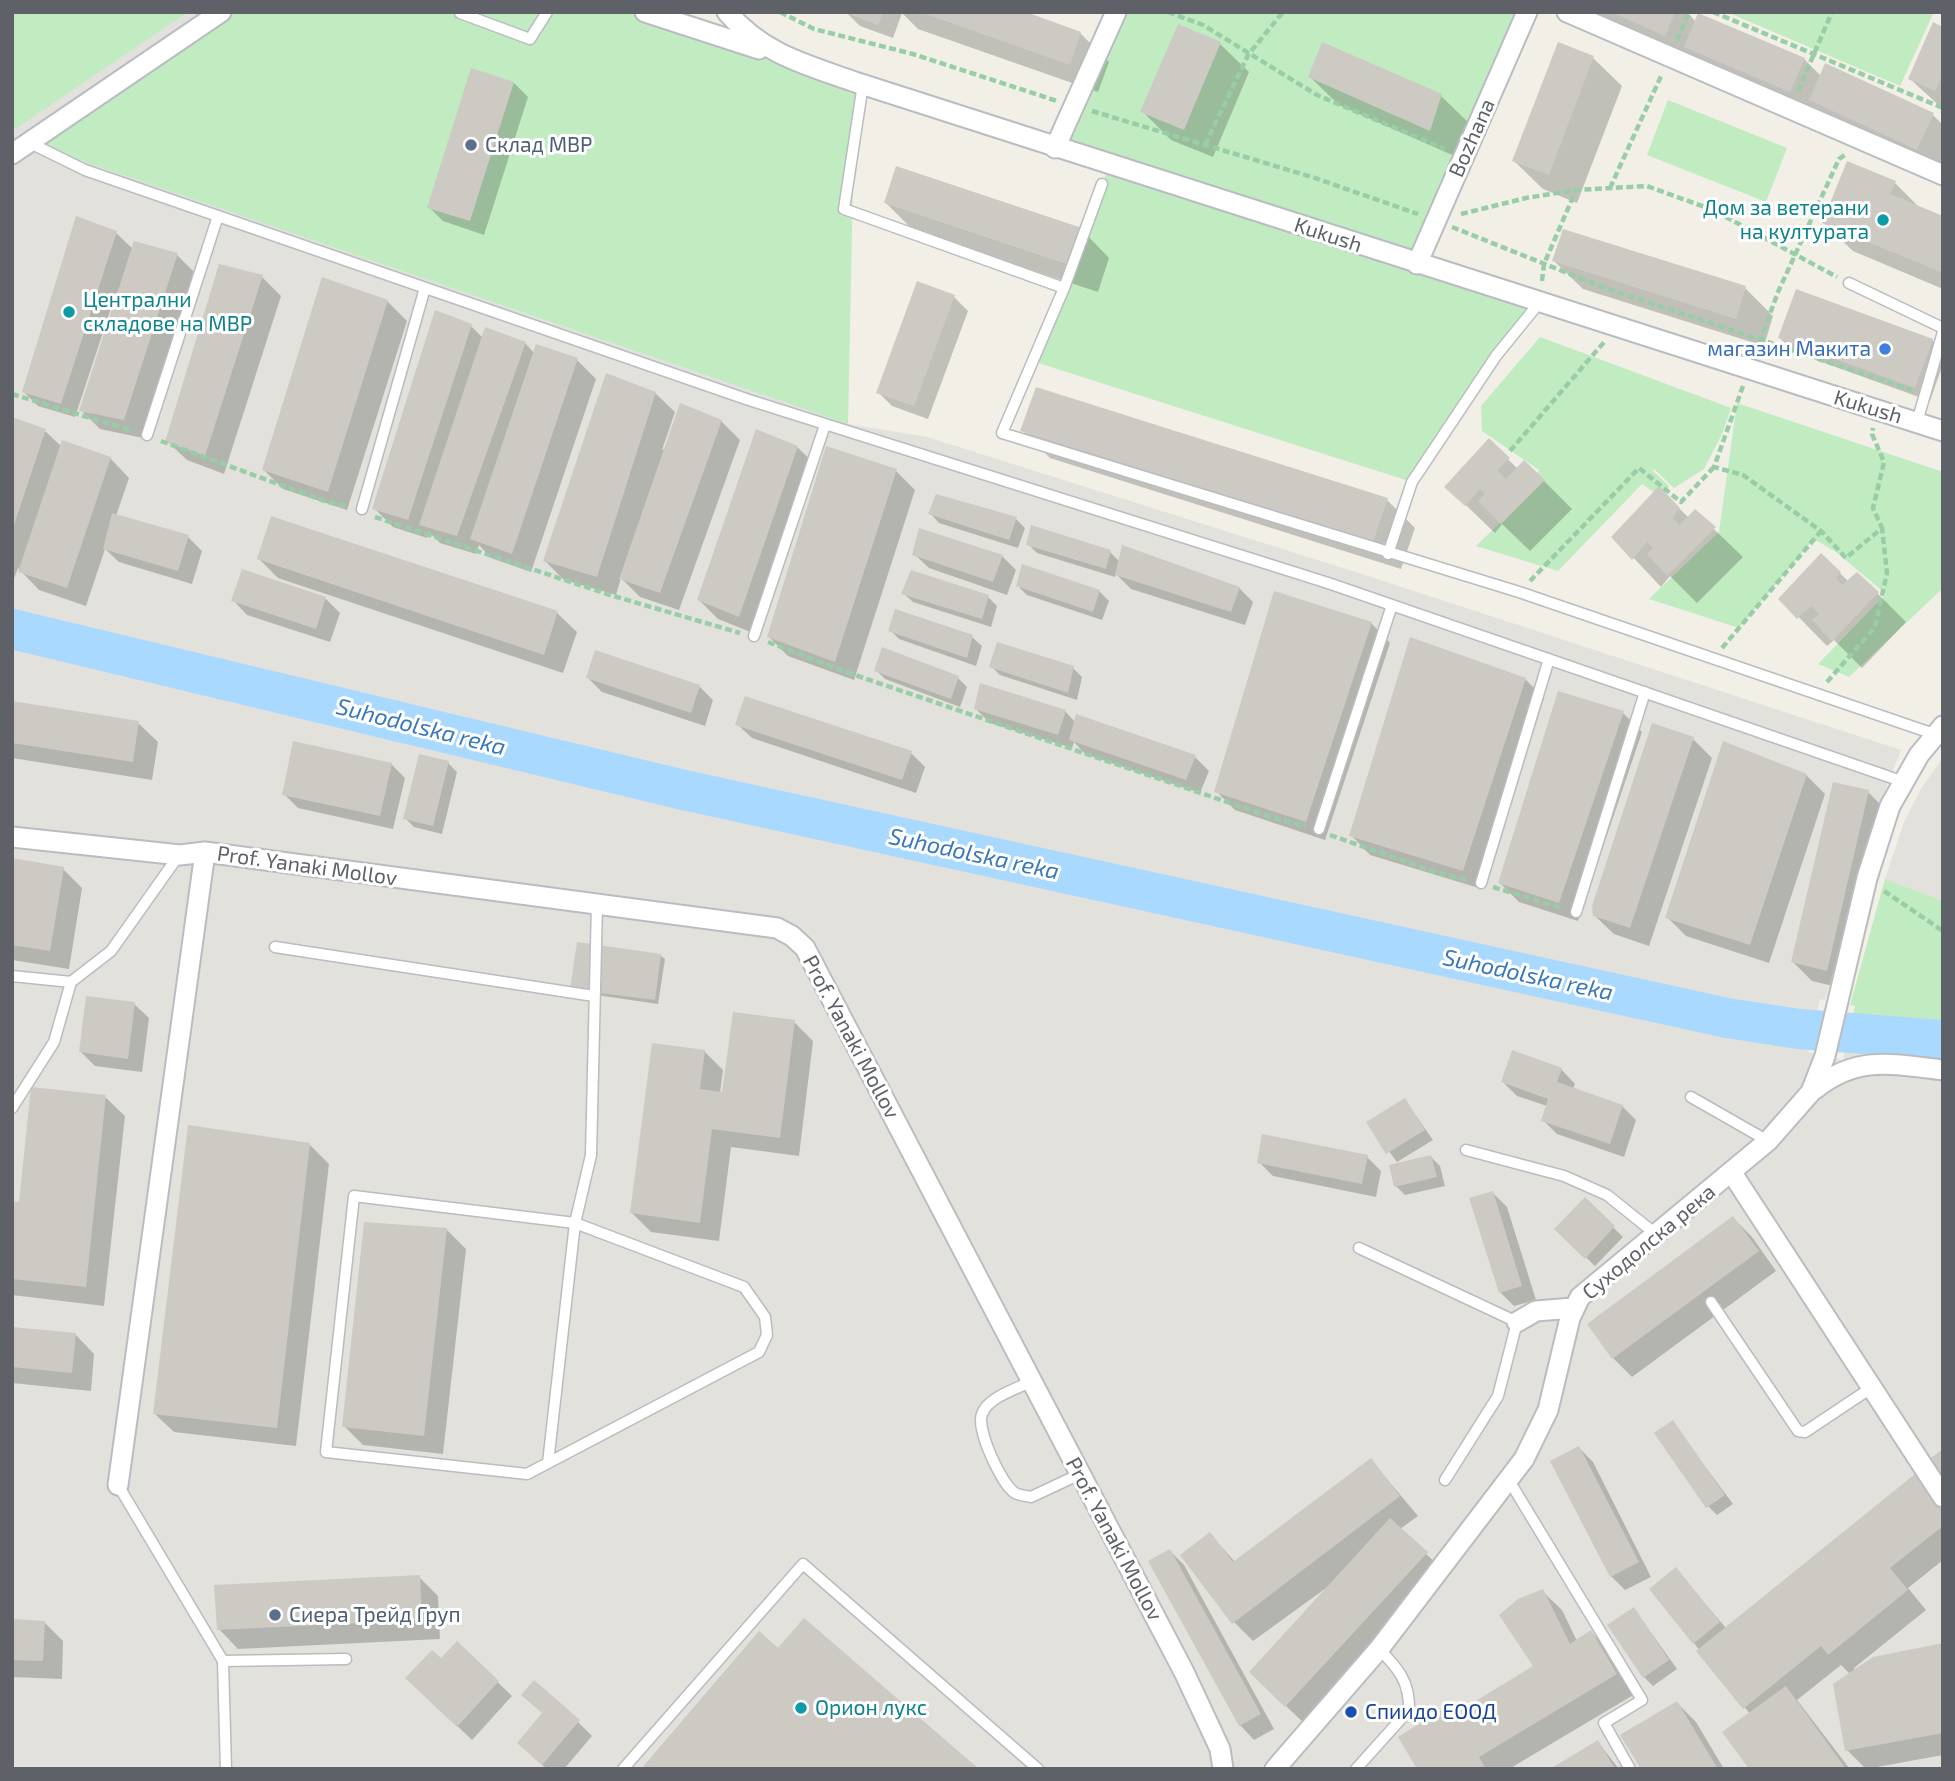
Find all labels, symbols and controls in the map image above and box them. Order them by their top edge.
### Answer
street label: Bozhana [1444,95,1500,181]
place label: Склад МВР [485,132,592,158]
marker: Склад МВР [463,137,479,153]
place label: Дом за ветерани на културата [1703,195,1869,245]
street label: Kukush [1291,212,1365,258]
marker: Дом за ветерани на културата [1875,212,1891,228]
place label: Централни складове на МВР [83,287,252,337]
marker: Централни складове на МВР [61,304,77,320]
place label: магазин Макита [1707,336,1871,362]
marker: магазин Макита [1877,341,1893,357]
street label: Kukush [1831,385,1905,429]
water label: Suhodolska reka [334,693,508,761]
water label: Suhodolska reka [886,822,1062,886]
street label: Prof. Yanaki Mollov [215,841,399,891]
water label: Suhodolska reka [1440,943,1616,1007]
street label: Prof. Yanaki Mollov [797,951,905,1123]
street label: Суходолска река [1577,1179,1721,1305]
street label: Prof. Yanaki Mollov [1060,1453,1168,1625]
place label: Сиера Трейд Груп [289,1602,461,1628]
marker: Сиера Трейд Груп [267,1607,283,1623]
place label: Орион лукс [815,1695,927,1721]
place label: Спиидо ЕООД [1365,1699,1496,1725]
marker: Орион лукс [793,1700,809,1716]
marker: Спиидо ЕООД [1343,1704,1359,1720]

